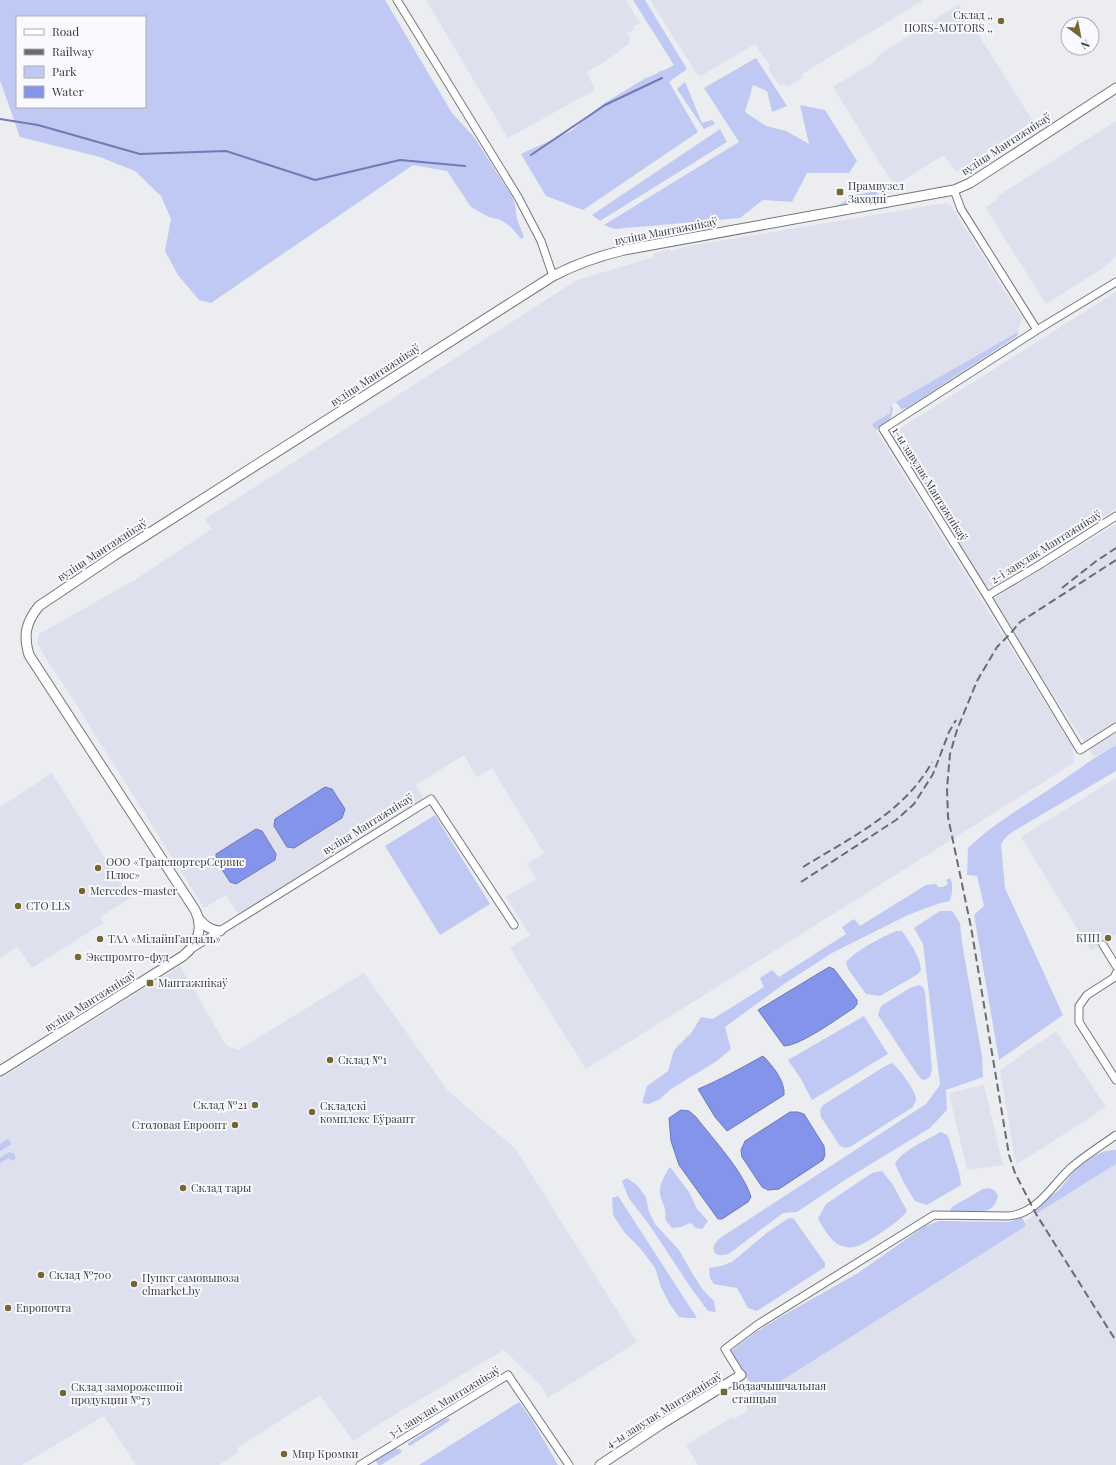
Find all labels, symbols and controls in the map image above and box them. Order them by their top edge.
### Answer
place label: Склад ,, HORS-MOTORS ,, [904,7,993,35]
legend [16,16,146,108]
marker: Склад ,, HORS-MOTORS ,, [996,16,1006,26]
north arrow [1060,16,1100,56]
text: Road [52,23,79,39]
text: N [1078,36,1093,53]
text: Railway [52,43,94,59]
text: Park [52,63,77,79]
text: Water [51,83,85,99]
street label: вуліца Мантажнікаў [958,109,1054,178]
place label: Прамвузел Заходні [848,178,904,206]
marker: Прамвузел Заходні [835,187,845,197]
street label: вуліца Мантажнікаў [613,213,719,248]
street label: вуліца Мантажнікаў [327,340,423,409]
street label: 1-ы завулак Мантажнікаў [889,424,972,544]
street label: 2-і завулак Мантажнікаў [987,506,1104,587]
street label: вуліца Мантажнікаў [54,515,150,584]
street label: вуліца Мантажнікаў [319,789,416,858]
place label: ООО «ТранспортерСервис Плюс» [106,854,244,882]
marker: ООО «ТранспортерСервис Плюс» [93,863,103,873]
place label: Mercedes-master [90,883,178,898]
marker: Mercedes-master [77,886,87,896]
place label: СТО LLS [26,898,70,913]
marker: СТО LLS [13,901,23,911]
place label: КПП [1076,930,1100,945]
place label: ТАА «МілайнГандаль» [108,931,221,946]
marker: КПП [1103,933,1113,943]
marker: ТАА «МілайнГандаль» [95,934,105,944]
place label: Экспромто-фуд [86,949,169,964]
marker: Экспромто-фуд [73,952,83,962]
street label: вуліца Мантажнікаў [41,966,138,1035]
place label: Мантажнікаў [158,975,228,990]
marker: Мантажнікаў [145,978,155,988]
place label: Склад №1 [338,1052,387,1067]
marker: Склад №1 [325,1055,335,1065]
place label: Склад №21 [193,1097,247,1112]
place label: Складскі комплекс Еўраапт [320,1098,415,1126]
marker: Склад №21 [250,1100,260,1110]
marker: Складскі комплекс Еўраапт [307,1107,317,1117]
place label: Столовая Евроопт [132,1117,227,1132]
marker: Столовая Евроопт [230,1120,240,1130]
place label: Склад тары [191,1180,252,1195]
marker: Склад тары [178,1183,188,1193]
place label: Склад №700 [49,1267,112,1282]
marker: Склад №700 [36,1270,46,1280]
place label: Пункт самовывоза elmarket.by [142,1270,240,1298]
marker: Пункт самовывоза elmarket.by [129,1279,139,1289]
place label: Европочта [16,1300,72,1315]
marker: Европочта [3,1303,13,1313]
street label: 3-і завулак Мантажнікаў [385,1362,503,1441]
street label: 4-ы завулак Мантажнікаў [603,1368,725,1451]
place label: Водаачышчальная станцыя [732,1378,826,1406]
place label: Склад замороженной продукции №73 [71,1379,183,1407]
marker: Водаачышчальная станцыя [719,1387,729,1397]
marker: Склад замороженной продукции №73 [58,1388,68,1398]
place label: Мир Кромки [292,1446,358,1461]
marker: Мир Кромки [279,1449,289,1459]

